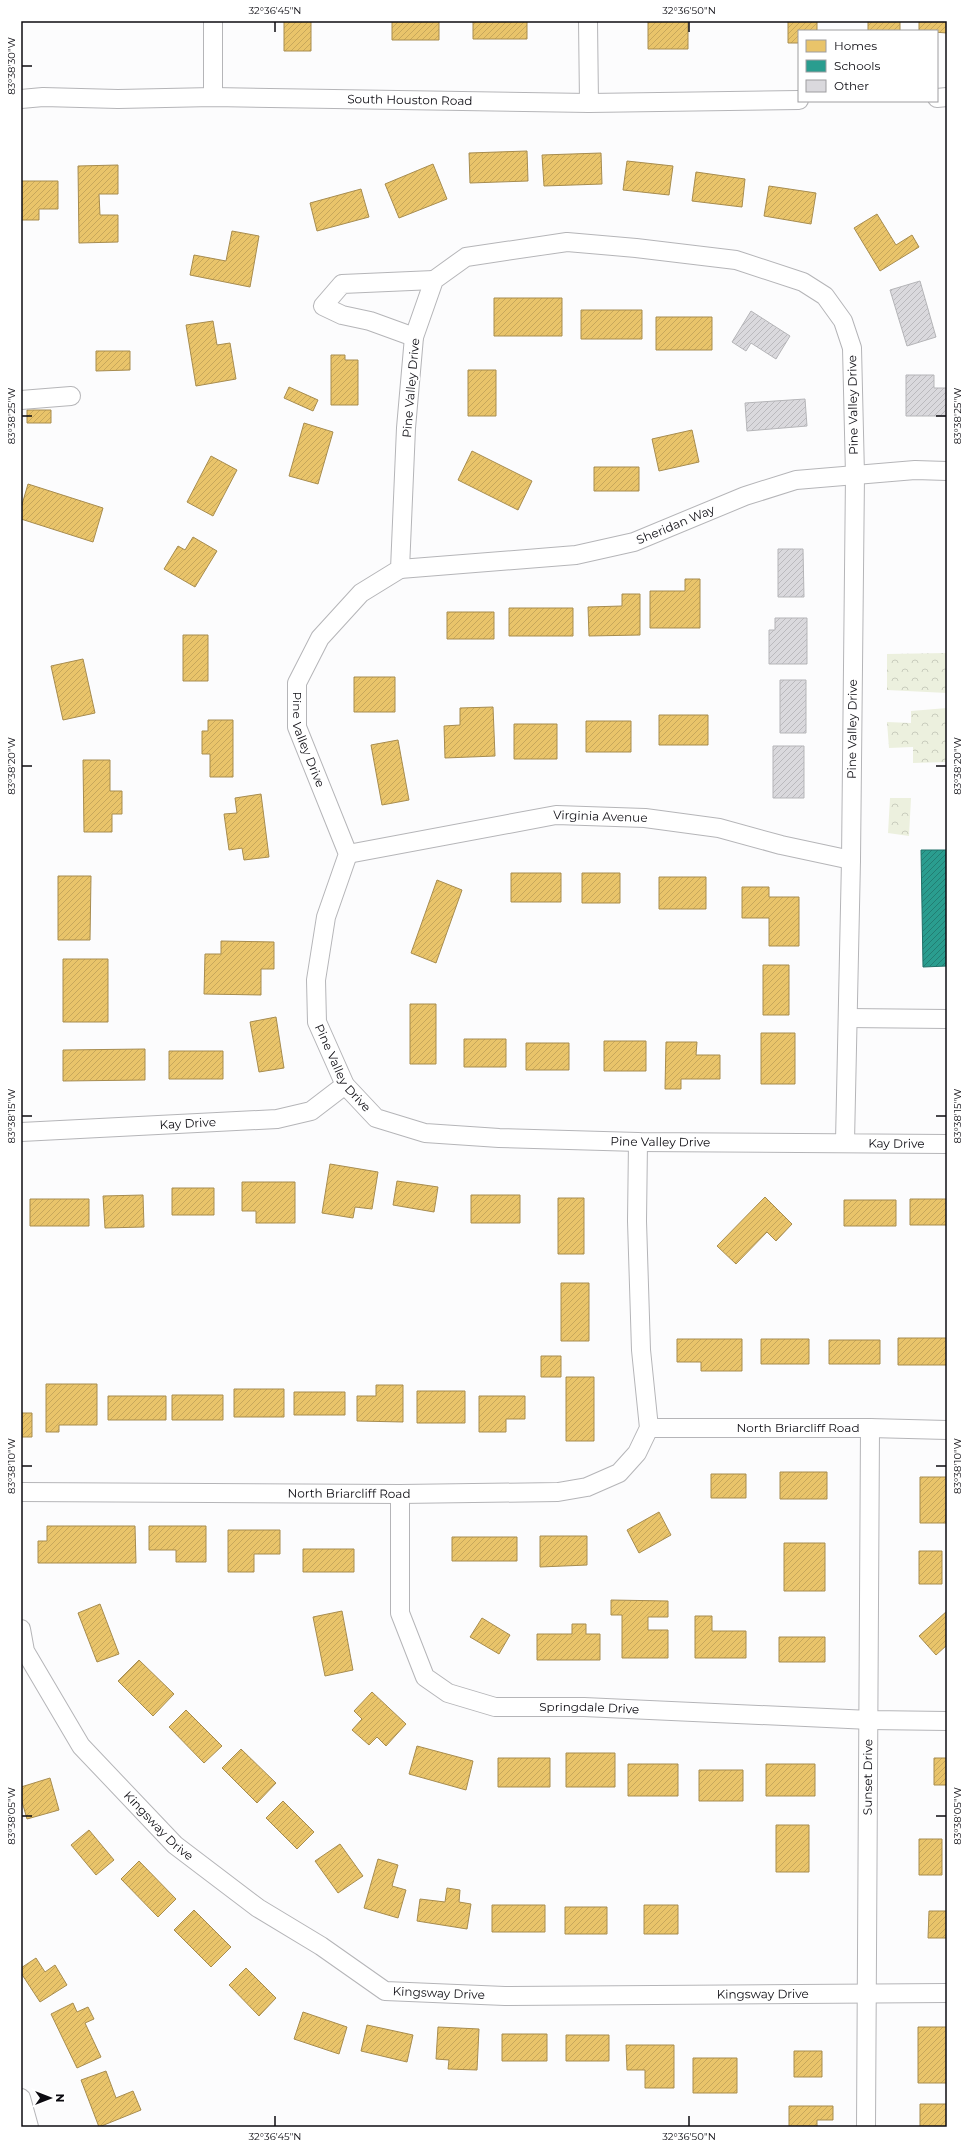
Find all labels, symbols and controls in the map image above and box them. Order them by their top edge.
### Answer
text: 32°36'45"N [248,4,302,17]
text: 32°36'50"N [662,4,716,17]
legend [798,30,938,102]
text: 83°38'30"W [5,37,18,95]
text: Homes [834,38,877,53]
text: Schools [834,58,880,73]
text: Other [834,78,869,93]
street label: South Houston Road [347,91,473,108]
street label: Pine Valley Drive [399,338,422,438]
street label: Pine Valley Drive [844,355,861,455]
text: 83°38'25"W [5,388,18,444]
text: 83°38'25"W [951,388,964,444]
street label: Sheridan Way [634,501,717,547]
street label: Pine Valley Drive [844,679,860,779]
street label: Pine Valley Drive [290,691,328,789]
text: 83°38'20"W [5,737,18,795]
text: 83°38'20"W [951,737,964,795]
street label: Virginia Avenue [553,807,648,825]
street label: Pine Valley Drive [312,1022,374,1115]
text: 83°38'15"W [5,1089,18,1143]
text: 83°38'15"W [951,1089,964,1143]
street label: Kay Drive [159,1114,216,1132]
street label: Pine Valley Drive [610,1133,710,1149]
street label: Kay Drive [868,1135,925,1151]
street label: North Briarcliff Road [736,1420,860,1435]
text: 83°38'10"W [5,1438,18,1494]
text: 83°38'10"W [951,1438,964,1494]
street label: North Briarcliff Road [287,1485,411,1501]
street label: Springdale Drive [539,1699,640,1717]
street label: Sunset Drive [860,1739,875,1815]
text: 83°38'05"W [5,1787,18,1845]
text: 83°38'05"W [951,1787,964,1845]
street label: Kingsway Drive [121,1788,197,1863]
street label: Kingsway Drive [392,1983,485,2002]
street label: Kingsway Drive [717,1986,809,2002]
north arrow [30,2078,70,2118]
text: N [53,2094,67,2102]
text: 32°36'45"N [248,2130,302,2143]
text: 32°36'50"N [662,2130,716,2143]

